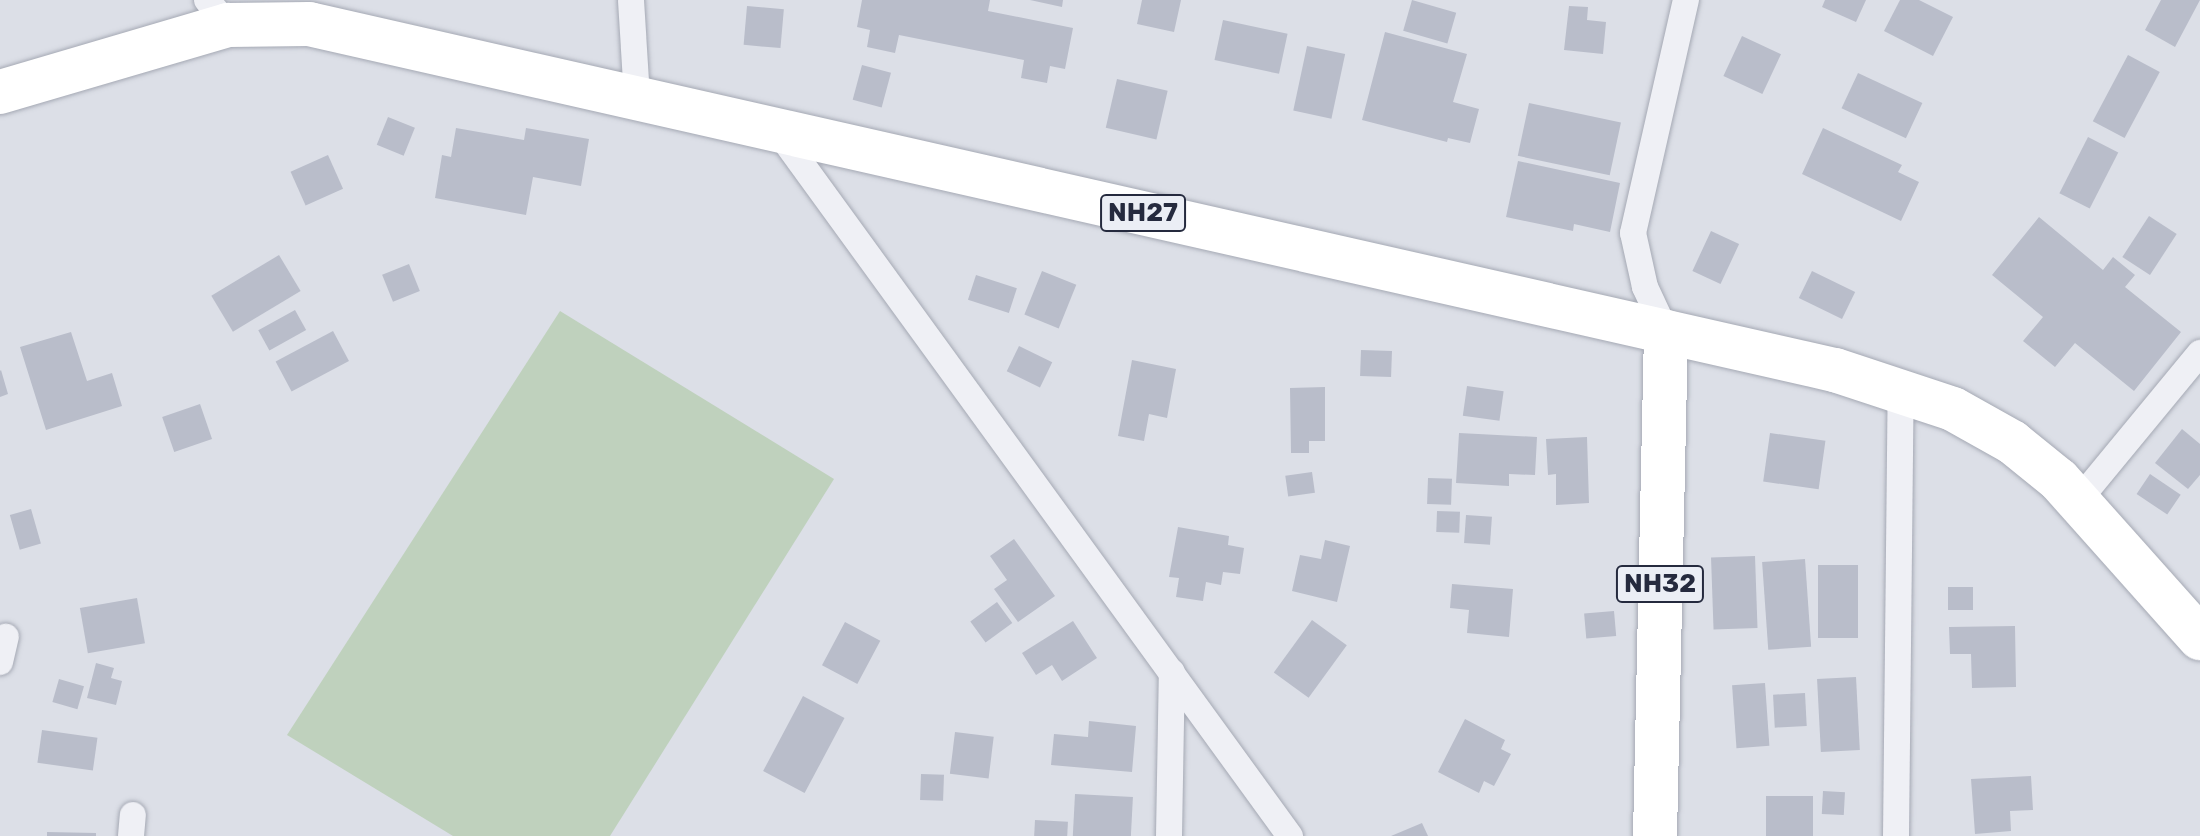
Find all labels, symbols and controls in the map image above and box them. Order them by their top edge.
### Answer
road number: NH27 [1099,191,1187,235]
road number: NH32 [1614,562,1706,606]

